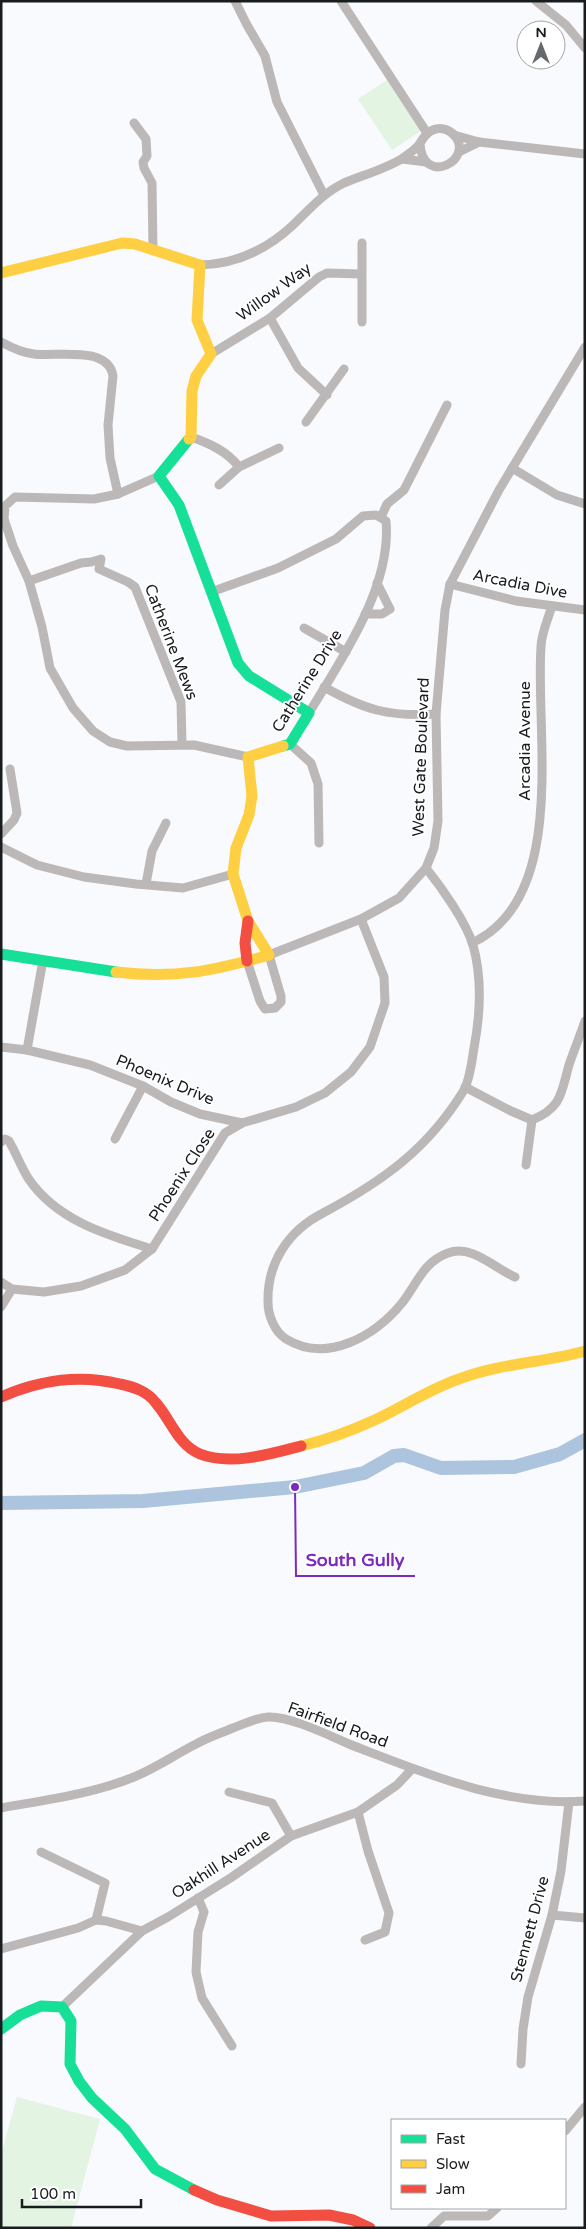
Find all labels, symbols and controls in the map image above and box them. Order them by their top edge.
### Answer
north arrow [516,20,566,70]
text: N [535,24,547,41]
street label: Willow Way [233,258,316,326]
street label: Arcadia Dive [471,565,569,603]
street label: Catherine Mews [140,581,202,703]
street label: Catherine Drive [267,626,347,736]
street label: West Gate Boulevard [408,677,434,837]
street label: Arcadia Avenue [515,681,535,801]
street label: Phoenix Drive [113,1050,217,1110]
street label: Phoenix Close [144,1125,220,1225]
callout: South Gully [296,1543,415,1576]
text: South Gully [306,1549,405,1571]
street label: Fairfield Road [285,1698,391,1752]
street label: Oakhill Avenue [168,1825,274,1903]
street label: Stennett Drive [506,1874,554,1984]
legend [391,2119,566,2209]
text: Fast [436,2130,466,2148]
text: Slow [436,2155,470,2173]
scale bar [22,2176,141,2208]
text: Jam [436,2180,465,2198]
text: 100 m [30,2185,76,2203]

